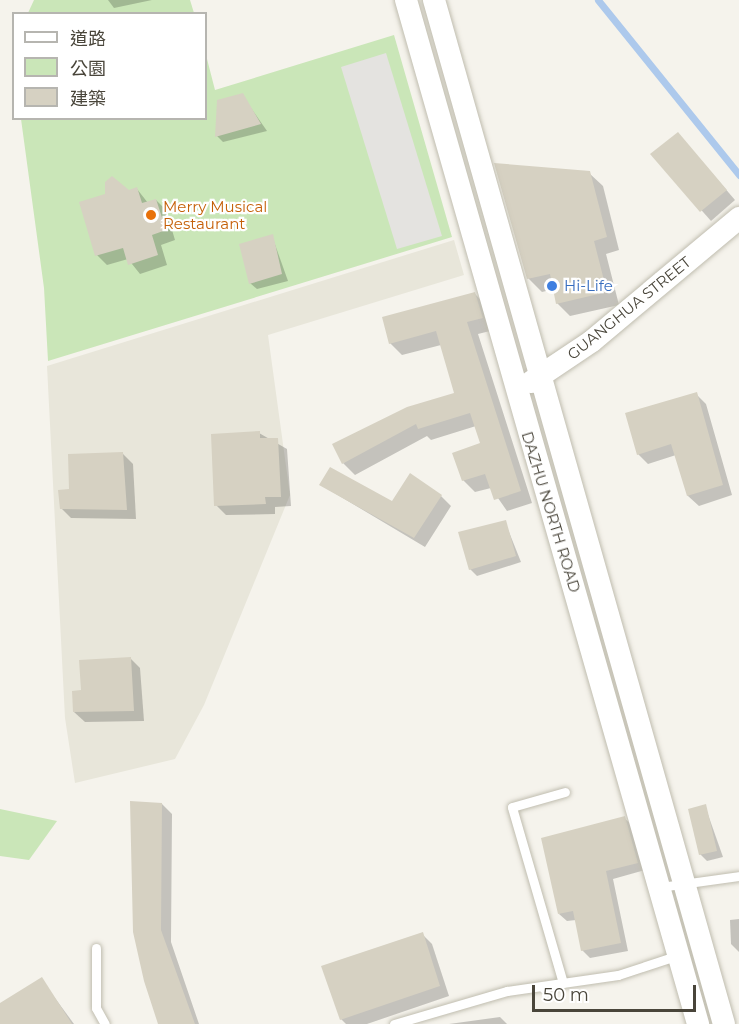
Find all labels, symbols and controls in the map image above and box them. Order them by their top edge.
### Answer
legend [12,12,207,120]
text: 道路 [70,28,106,50]
text: 公園 [70,58,106,80]
text: 建築 [70,88,106,110]
place label: Merry Musical Restaurant [163,197,267,232]
marker: Merry Musical Restaurant [144,208,158,222]
street label: GUANGHUA STREET [564,253,694,363]
place label: Hi-Life [564,277,613,295]
marker: Hi-Life [545,279,559,293]
street label: DAZHU NORTH ROAD [518,429,584,595]
scale bar [535,973,698,1011]
text: 50 m [543,984,589,1006]

